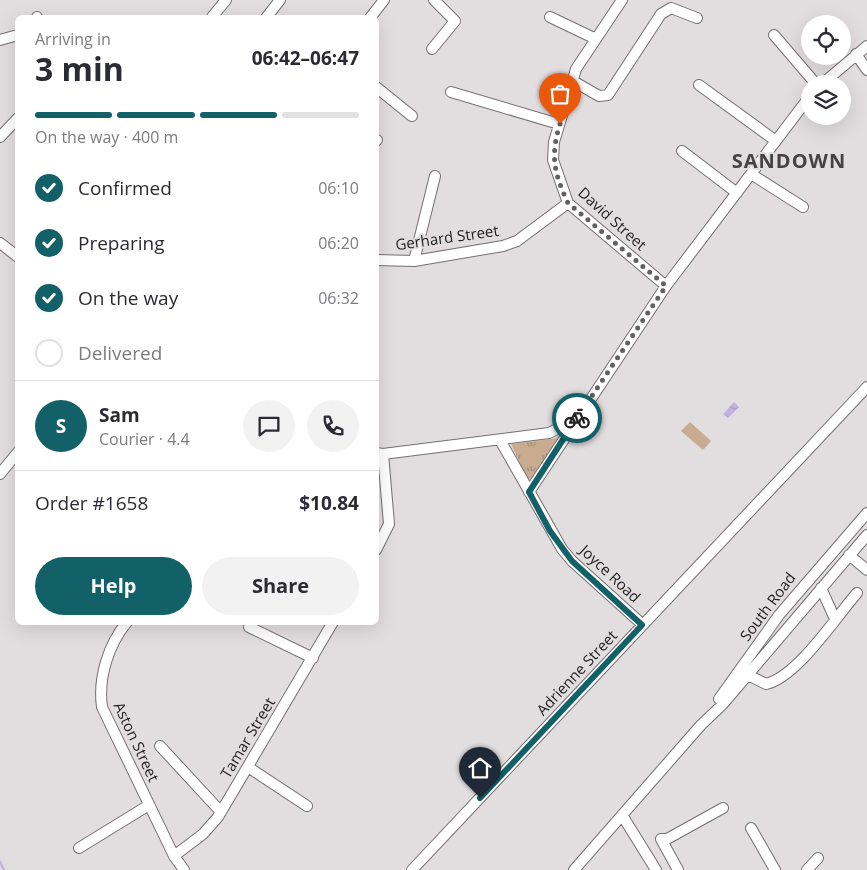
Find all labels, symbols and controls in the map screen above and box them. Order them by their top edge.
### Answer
map controls [801,15,851,125]
button: locate [801,15,851,65]
text: Arriving in [35,28,111,50]
text: 06:42–06:47 [252,45,359,71]
text: 3 min [35,47,124,90]
pin [539,73,581,124]
button: layers [801,75,851,125]
icon: bag [546,80,574,108]
text: On the way · 400 m [35,126,178,148]
district label: SANDOWN [732,147,846,174]
icon: check [35,174,63,202]
text: Confirmed [78,175,172,201]
text: 06:10 [318,177,359,199]
street label: David Street [574,182,651,254]
street label: Gerhard Street [394,220,500,254]
icon: check [35,229,63,257]
text: Preparing [78,230,165,256]
text: 06:20 [318,232,359,254]
icon: check [35,284,63,312]
text: On the way [78,285,178,311]
text: 06:32 [318,287,359,309]
text: Delivered [78,340,162,366]
courier [552,393,602,443]
button: chat [243,400,295,452]
button: phone [307,400,359,452]
text: Sam [99,402,140,428]
icon: bike [563,404,591,432]
text: S [56,413,66,439]
text: Courier · 4.4 [99,428,190,450]
text: Order #1658 [35,490,148,516]
text: $10.84 [299,490,359,516]
street label: Joyce Road [575,539,645,606]
button: Help [35,557,192,615]
button: Share [202,557,359,615]
street label: South Road [735,568,799,645]
street label: Adrienne Street [532,625,621,719]
street label: Tamar Street [215,693,279,782]
street label: Aston Street [110,698,164,785]
pin [459,747,501,798]
icon: home [466,754,494,782]

